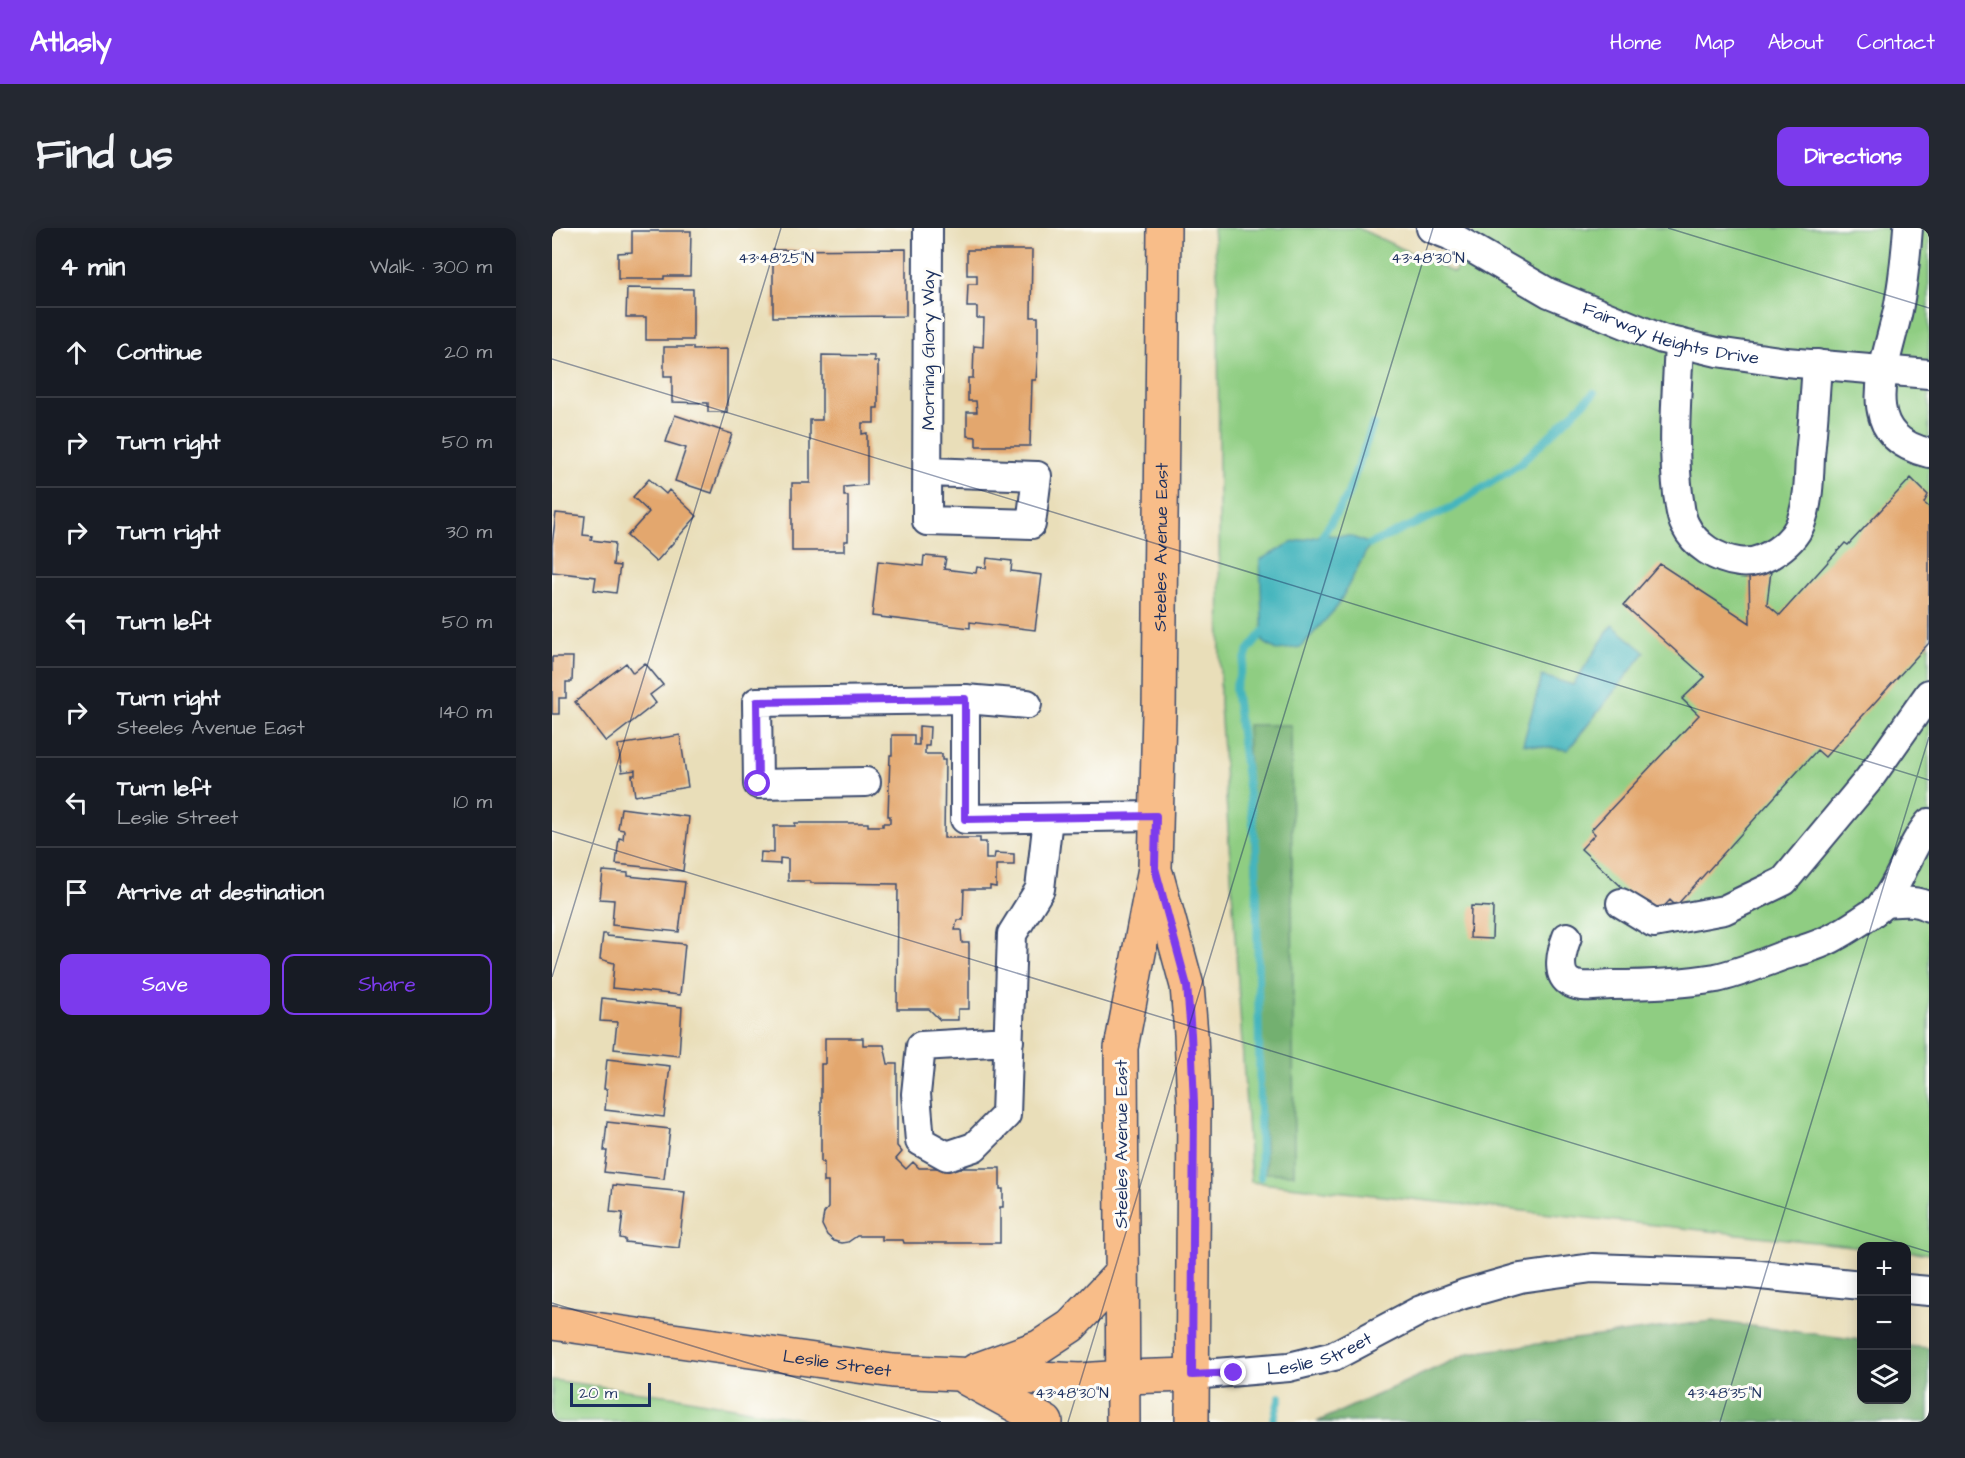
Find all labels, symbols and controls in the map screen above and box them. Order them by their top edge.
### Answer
text: Atlasly [30,23,112,62]
text: Home [1610,28,1662,57]
text: Map [1695,28,1735,57]
text: About [1768,28,1824,57]
text: Contact [1857,28,1935,57]
text: Find us [36,127,173,185]
button: Directions [1777,127,1929,186]
text: 43°48'25"N [738,248,814,269]
text: 43°48'30"N [1391,248,1465,269]
text: 4 min [60,249,125,285]
text: Walk · 300 m [370,253,492,281]
street label: Morning Glory Way [916,270,942,430]
street label: Fairway Heights Drive [1579,295,1761,370]
icon: ahead [60,336,93,369]
text: Continue [117,337,202,368]
text: 20 m [444,338,492,366]
icon: right [60,426,93,459]
text: Turn right [117,427,220,458]
text: 50 m [442,428,492,456]
street label: Steeles Avenue East [1147,462,1174,632]
icon: right [60,516,93,549]
text: Turn right [117,517,220,548]
text: 30 m [446,518,492,546]
icon: left [60,606,93,639]
text: Turn left [117,607,211,638]
text: 50 m [442,608,492,636]
text: Turn right [117,683,220,714]
icon: right [60,696,93,729]
text: 140 m [440,698,492,726]
text: Steeles Avenue East [117,714,305,742]
route start [744,770,770,796]
text: Turn left [117,773,211,804]
icon: left [60,786,93,819]
text: 10 m [453,788,492,816]
text: Leslie Street [117,804,238,832]
icon: arrive [60,876,93,909]
text: Arrive at destination [117,877,324,908]
button: Save [60,954,270,1015]
button: Share [282,954,492,1015]
street label: Steeles Avenue East [1109,1059,1134,1228]
map controls [1857,1242,1911,1404]
button: + [1857,1242,1911,1296]
button: − [1857,1296,1911,1350]
street label: Leslie Street [1266,1325,1377,1381]
street label: Leslie Street [781,1343,894,1383]
button: layers [1857,1350,1911,1404]
route end [1220,1359,1246,1385]
scale bar [570,1380,651,1408]
text: 20 m [579,1382,617,1404]
text: 43°48'30"N [1035,1383,1109,1404]
text: 43°48'35"N [1687,1383,1761,1404]

